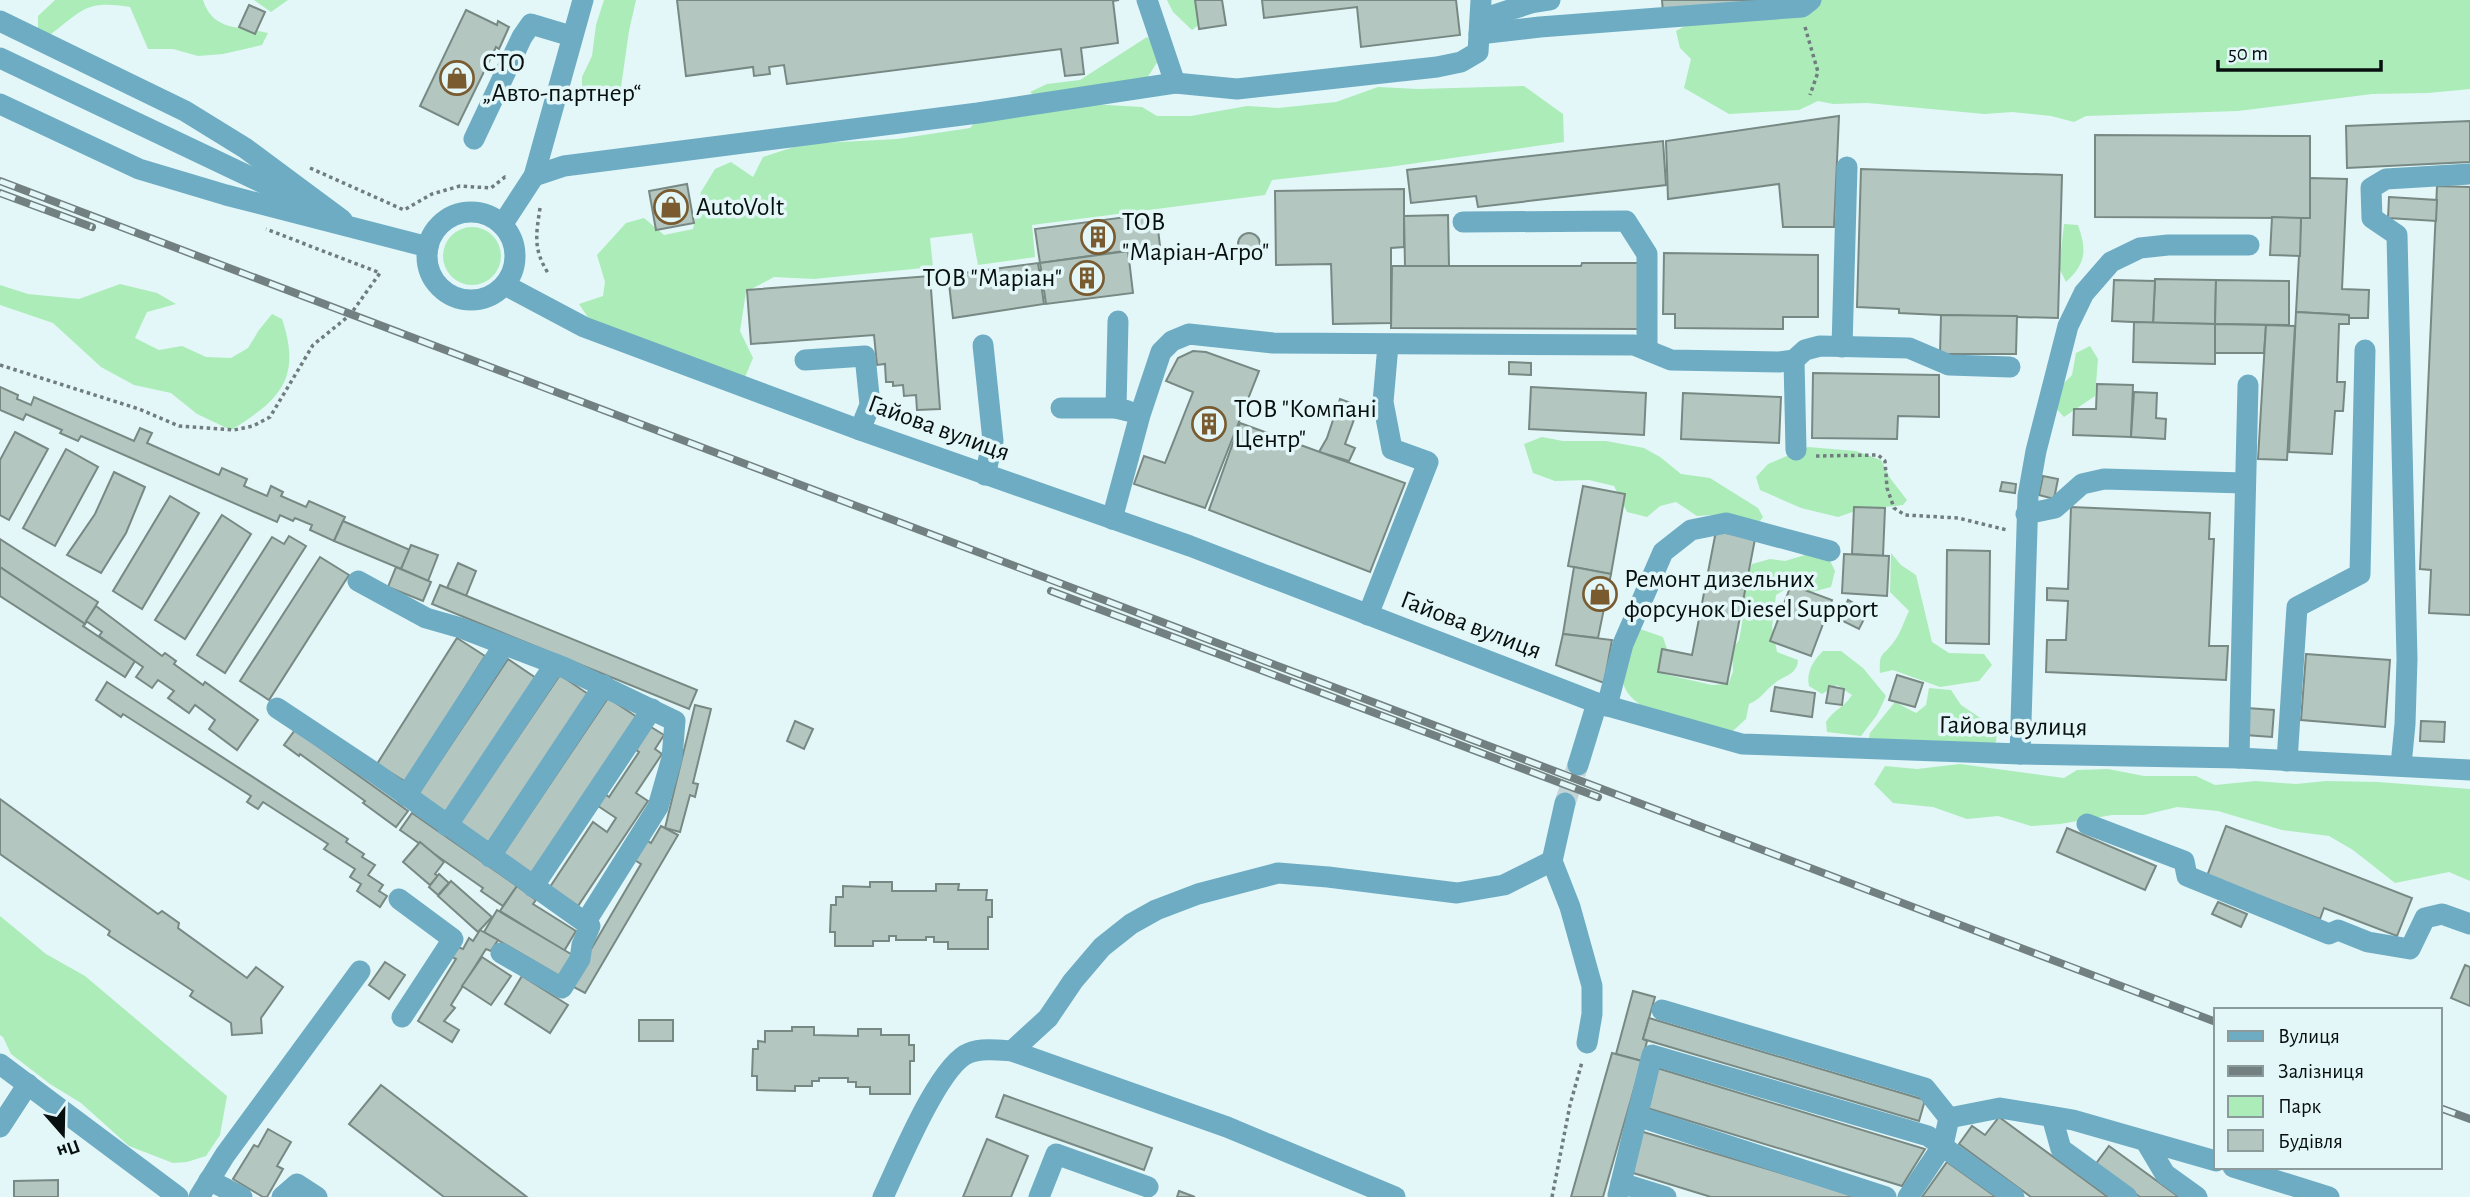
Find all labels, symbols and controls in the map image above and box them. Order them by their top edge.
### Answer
scale bar [2218,28,2381,72]
text: 50 m [2228,43,2268,64]
place label: СТО „Авто-партнер“ [482,50,641,106]
shop icon: СТО „Авто-партнер“ [438,59,476,97]
shop icon: AutoVolt [652,188,690,226]
place label: AutoVolt [696,194,784,220]
place label: ТОВ "Маріан-Агро" [1122,209,1269,265]
building icon: ТОВ "Маріан-Агро" [1079,218,1117,256]
building icon: ТОВ "Маріан" [1068,259,1106,297]
place label: ТОВ "Маріан" [923,265,1062,291]
street label: Гайова вулиця [865,390,1013,466]
place label: ТОВ "Компані Центр" [1234,396,1377,452]
building icon: ТОВ "Компані Центр" [1190,405,1228,443]
place label: Ремонт дизельних форсунок Diesel Support [1624,566,1878,622]
shop icon: Ремонт дизельних форсунок Diesel Support [1581,575,1619,613]
street label: Гайова вулиця [1397,586,1545,664]
street label: Гайова вулиця [1938,712,2088,740]
legend [2214,1008,2442,1169]
text: Вулиця [2278,1026,2340,1047]
text: Залізниця [2278,1061,2364,1082]
text: Парк [2278,1096,2322,1117]
north arrow [28,1099,98,1169]
text: Будівля [2278,1131,2343,1152]
text: Пн [54,1136,82,1161]

